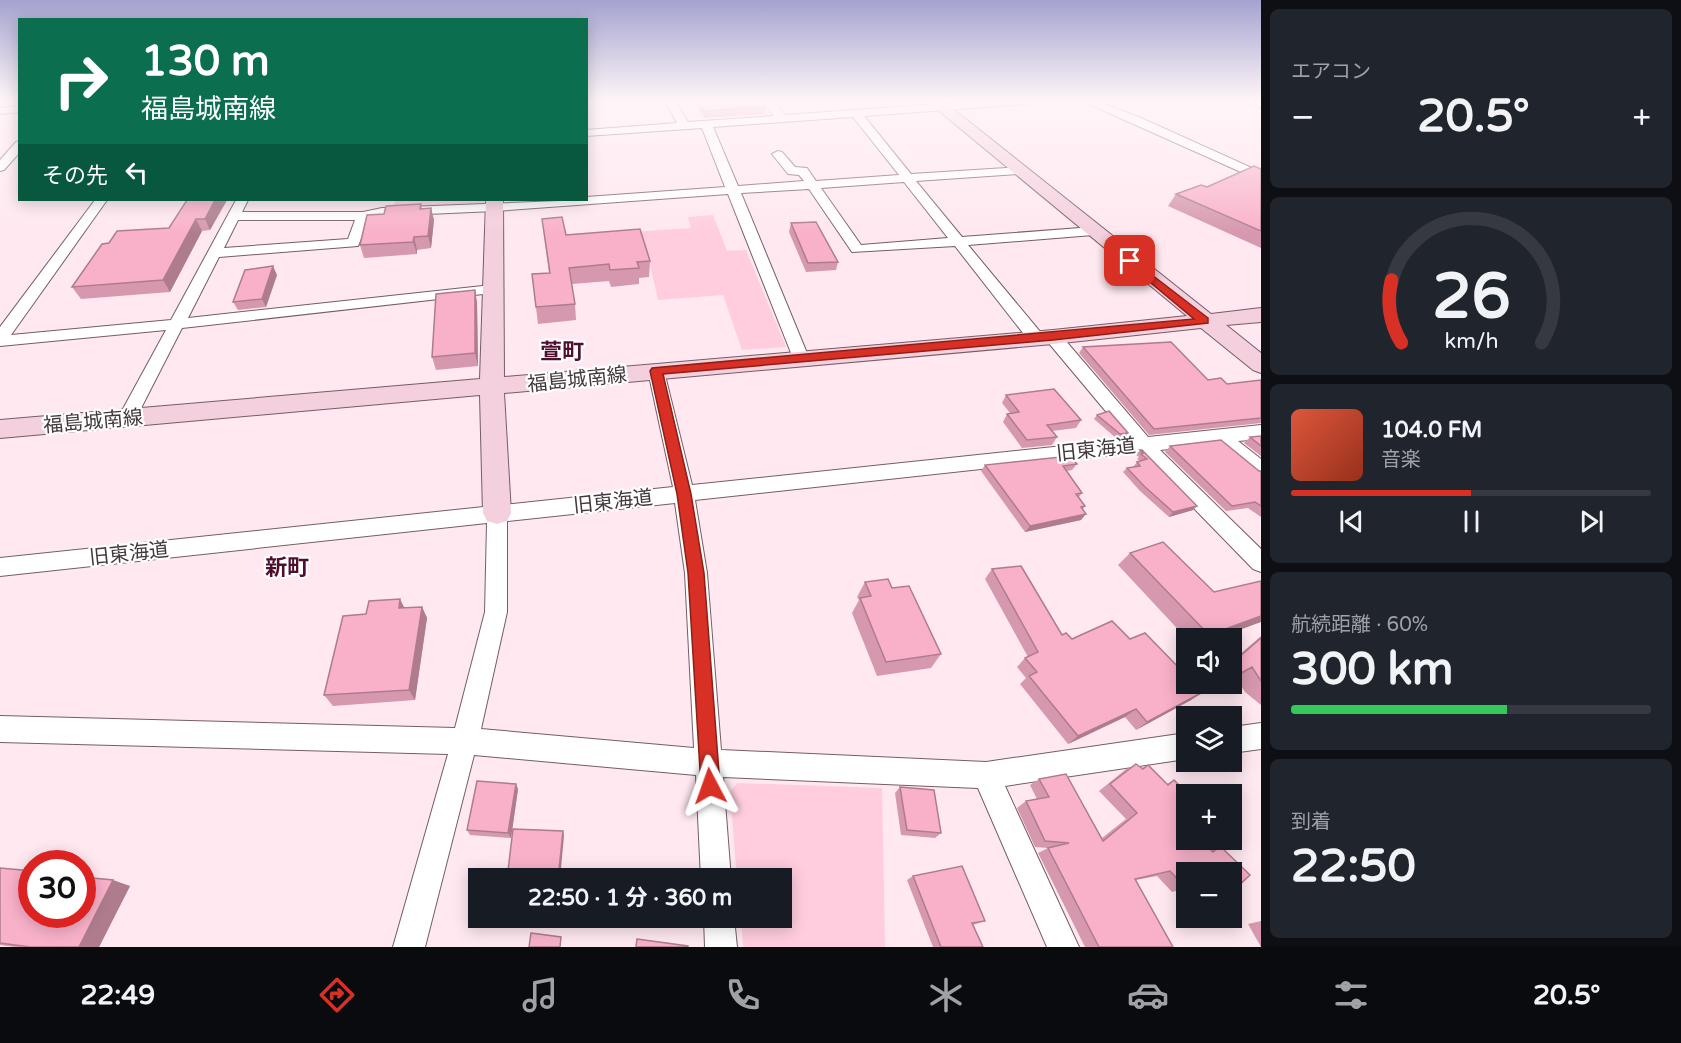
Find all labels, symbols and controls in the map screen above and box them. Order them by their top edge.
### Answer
text: 130 m [141,36,270,87]
icon: right [42,42,120,120]
text: エアコン [1291,60,1371,84]
text: 20.5° [1417,90,1530,144]
text: 福島城南線 [141,93,276,126]
text: − [1291,98,1315,137]
text: + [1632,98,1651,137]
icon: left [120,156,153,189]
text: その先 [42,163,108,189]
pin [1104,235,1155,286]
icon: arrive [1113,244,1146,277]
text: 26 [1432,260,1510,335]
text: km/h [1444,328,1498,354]
district label: 萱町 [540,339,584,365]
street label: 福島城南線 [526,363,628,397]
street label: 福島城南線 [42,406,144,438]
text: 104.0 FM [1381,417,1482,443]
street label: 旧東海道 [1055,434,1137,466]
text: 音楽 [1381,448,1421,472]
street label: 旧東海道 [572,486,654,518]
icon: previous [1335,505,1368,538]
icon: pause [1455,505,1488,538]
icon: next [1575,505,1608,538]
street label: 旧東海道 [88,538,170,570]
district label: 新町 [265,555,309,581]
text: 航続距離 · 60% [1291,613,1428,637]
map controls [1176,628,1242,928]
button: sound [1176,628,1242,694]
text: 300 km [1291,643,1453,697]
button: layers [1176,706,1242,772]
position arrow [678,754,742,818]
button: + [1176,784,1242,850]
text: 到着 [1291,810,1331,834]
text: 22:50 [1291,840,1416,894]
speed limit sign: 30 [18,850,96,928]
button: − [1176,862,1242,928]
text: 22:50 · 1 分 · 360 m [528,885,732,911]
icon: directions [316,974,358,1016]
icon: music [519,974,561,1016]
icon: phone [722,974,764,1016]
icon: climate [925,974,967,1016]
icon: car [1127,974,1169,1016]
icon: filters [1330,974,1372,1016]
text: 22:49 [80,979,155,1012]
text: 20.5° [1533,979,1601,1012]

